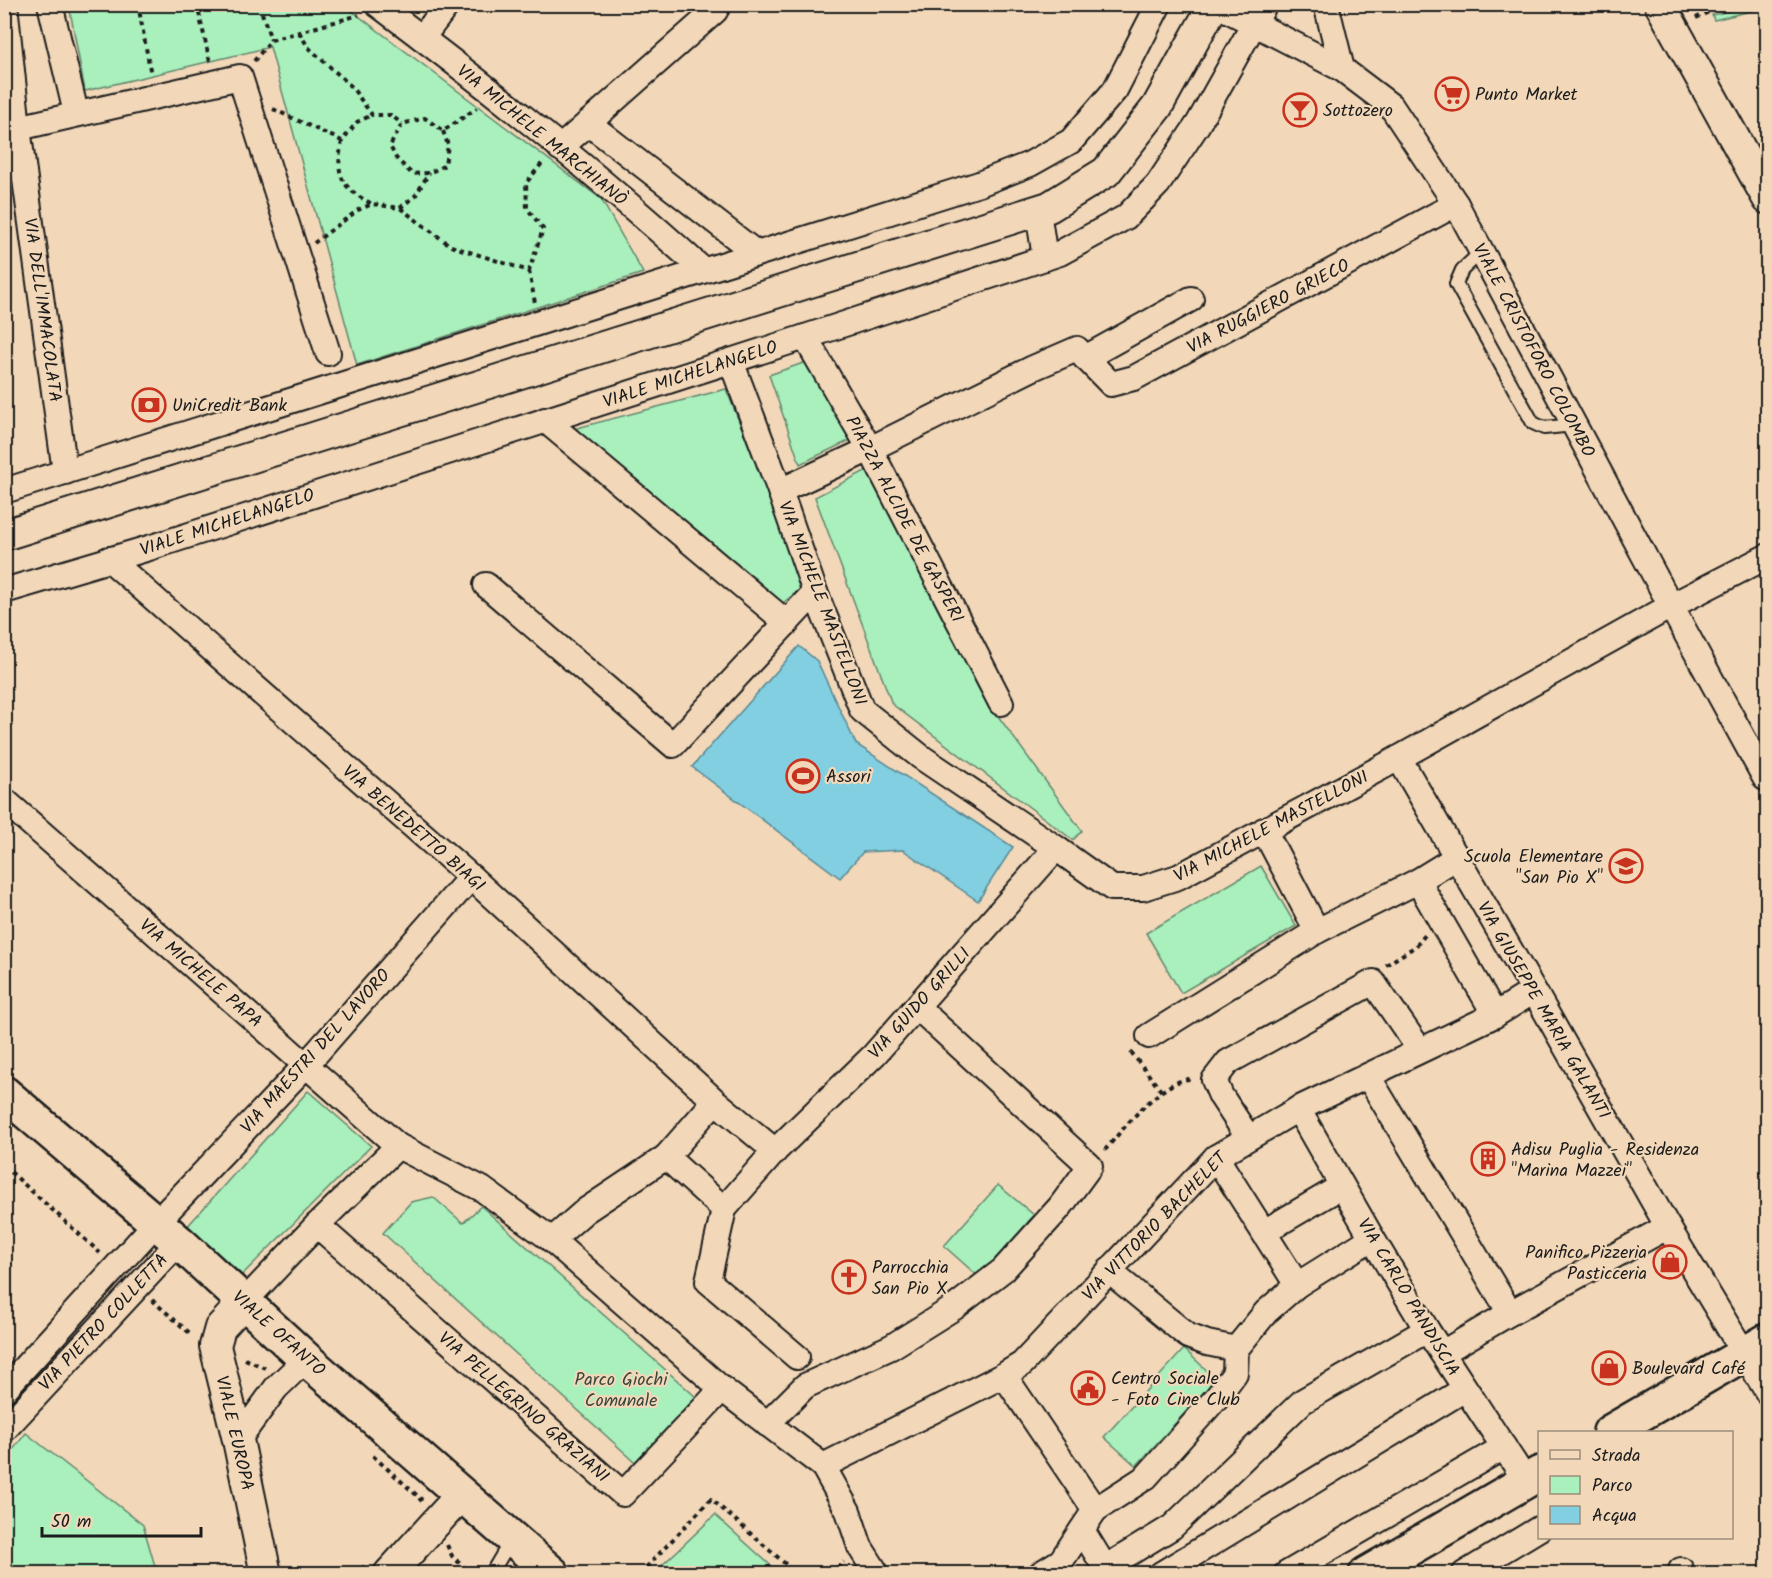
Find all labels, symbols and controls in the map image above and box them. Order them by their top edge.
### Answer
street label: VIA MICHELE MARCHIANÒ [449,58,633,214]
supermarket icon: Punto Market [1434,76,1470,112]
place label: Punto Market [1475,81,1579,110]
bar icon: Sottozero [1282,92,1318,128]
place label: Sottozero [1323,97,1393,126]
street label: VIA DELL'IMMACOLATA [14,216,69,404]
street label: VIALE CRISTOFORO COLOMBO [1464,238,1602,463]
street label: VIA RUGGIERO GRIECO [1182,252,1355,363]
street label: VIALE MICHELANGELO [599,333,782,417]
bank icon: UniCredit Bank [131,387,167,423]
place label: UniCredit Bank [172,392,287,421]
street label: PIAZZA ALCIDE DE GASPERI [837,411,971,628]
street label: VIALE MICHELANGELO [136,481,319,565]
street label: VIA MICHELE MASTELLONI [769,497,874,710]
street label: VIA BENEDETTO BIAGI [335,758,491,900]
sports icon: Assori [785,758,821,794]
place label: Assori [826,763,871,792]
street label: VIA MICHELE MASTELLONI [1169,763,1374,891]
place label: Scuola Elementare "San Pio X" [1464,843,1603,893]
school or university icon: Scuola Elementare "San Pio X" [1608,848,1644,884]
street label: VIA GIUSEPPE MARIA GALANTI [1468,896,1617,1125]
street label: VIA MICHELE PAPA [132,912,268,1036]
street label: VIA GUIDO GRILLI [862,941,979,1067]
street label: VIA MAESTRI DEL LAVORO [234,963,398,1141]
place label: Adisu Puglia - Residenza "Marina Mazzei" [1511,1136,1699,1186]
building icon: Adisu Puglia - Residenza "Marina Mazzei" [1470,1141,1506,1177]
street label: VIA VITTORIO BACHELET [1076,1144,1236,1309]
street label: VIA CARLO PANDISCIA [1349,1213,1467,1383]
place label: Panifico Pizzeria Pasticceria [1525,1239,1647,1289]
shop icon: Panifico Pizzeria Pasticceria [1652,1244,1688,1280]
street label: VIA PIETRO COLLETTA [32,1247,176,1399]
place label: Parrocchia San Pio X [872,1254,949,1304]
church icon: Parrocchia San Pio X [831,1259,867,1295]
street label: VIALE OFANTO [224,1284,332,1384]
street label: VIA PELLEGRINO GRAZIANI [431,1325,615,1491]
shop icon: Boulevard Café [1591,1350,1627,1386]
place label: Boulevard Café [1632,1355,1746,1384]
place label: Centro Sociale - Foto Cine Club [1111,1365,1240,1415]
park label: Parco Giochi Comunale [575,1366,668,1416]
public building icon: Centro Sociale - Foto Cine Club [1070,1370,1106,1406]
street label: VIALE EUROPA [206,1373,261,1494]
legend [1538,1431,1733,1539]
text: Strada [1592,1442,1640,1471]
text: Parco [1592,1472,1632,1501]
scale bar [42,1500,201,1538]
text: Acqua [1592,1502,1637,1531]
text: 50 m [51,1508,91,1537]

